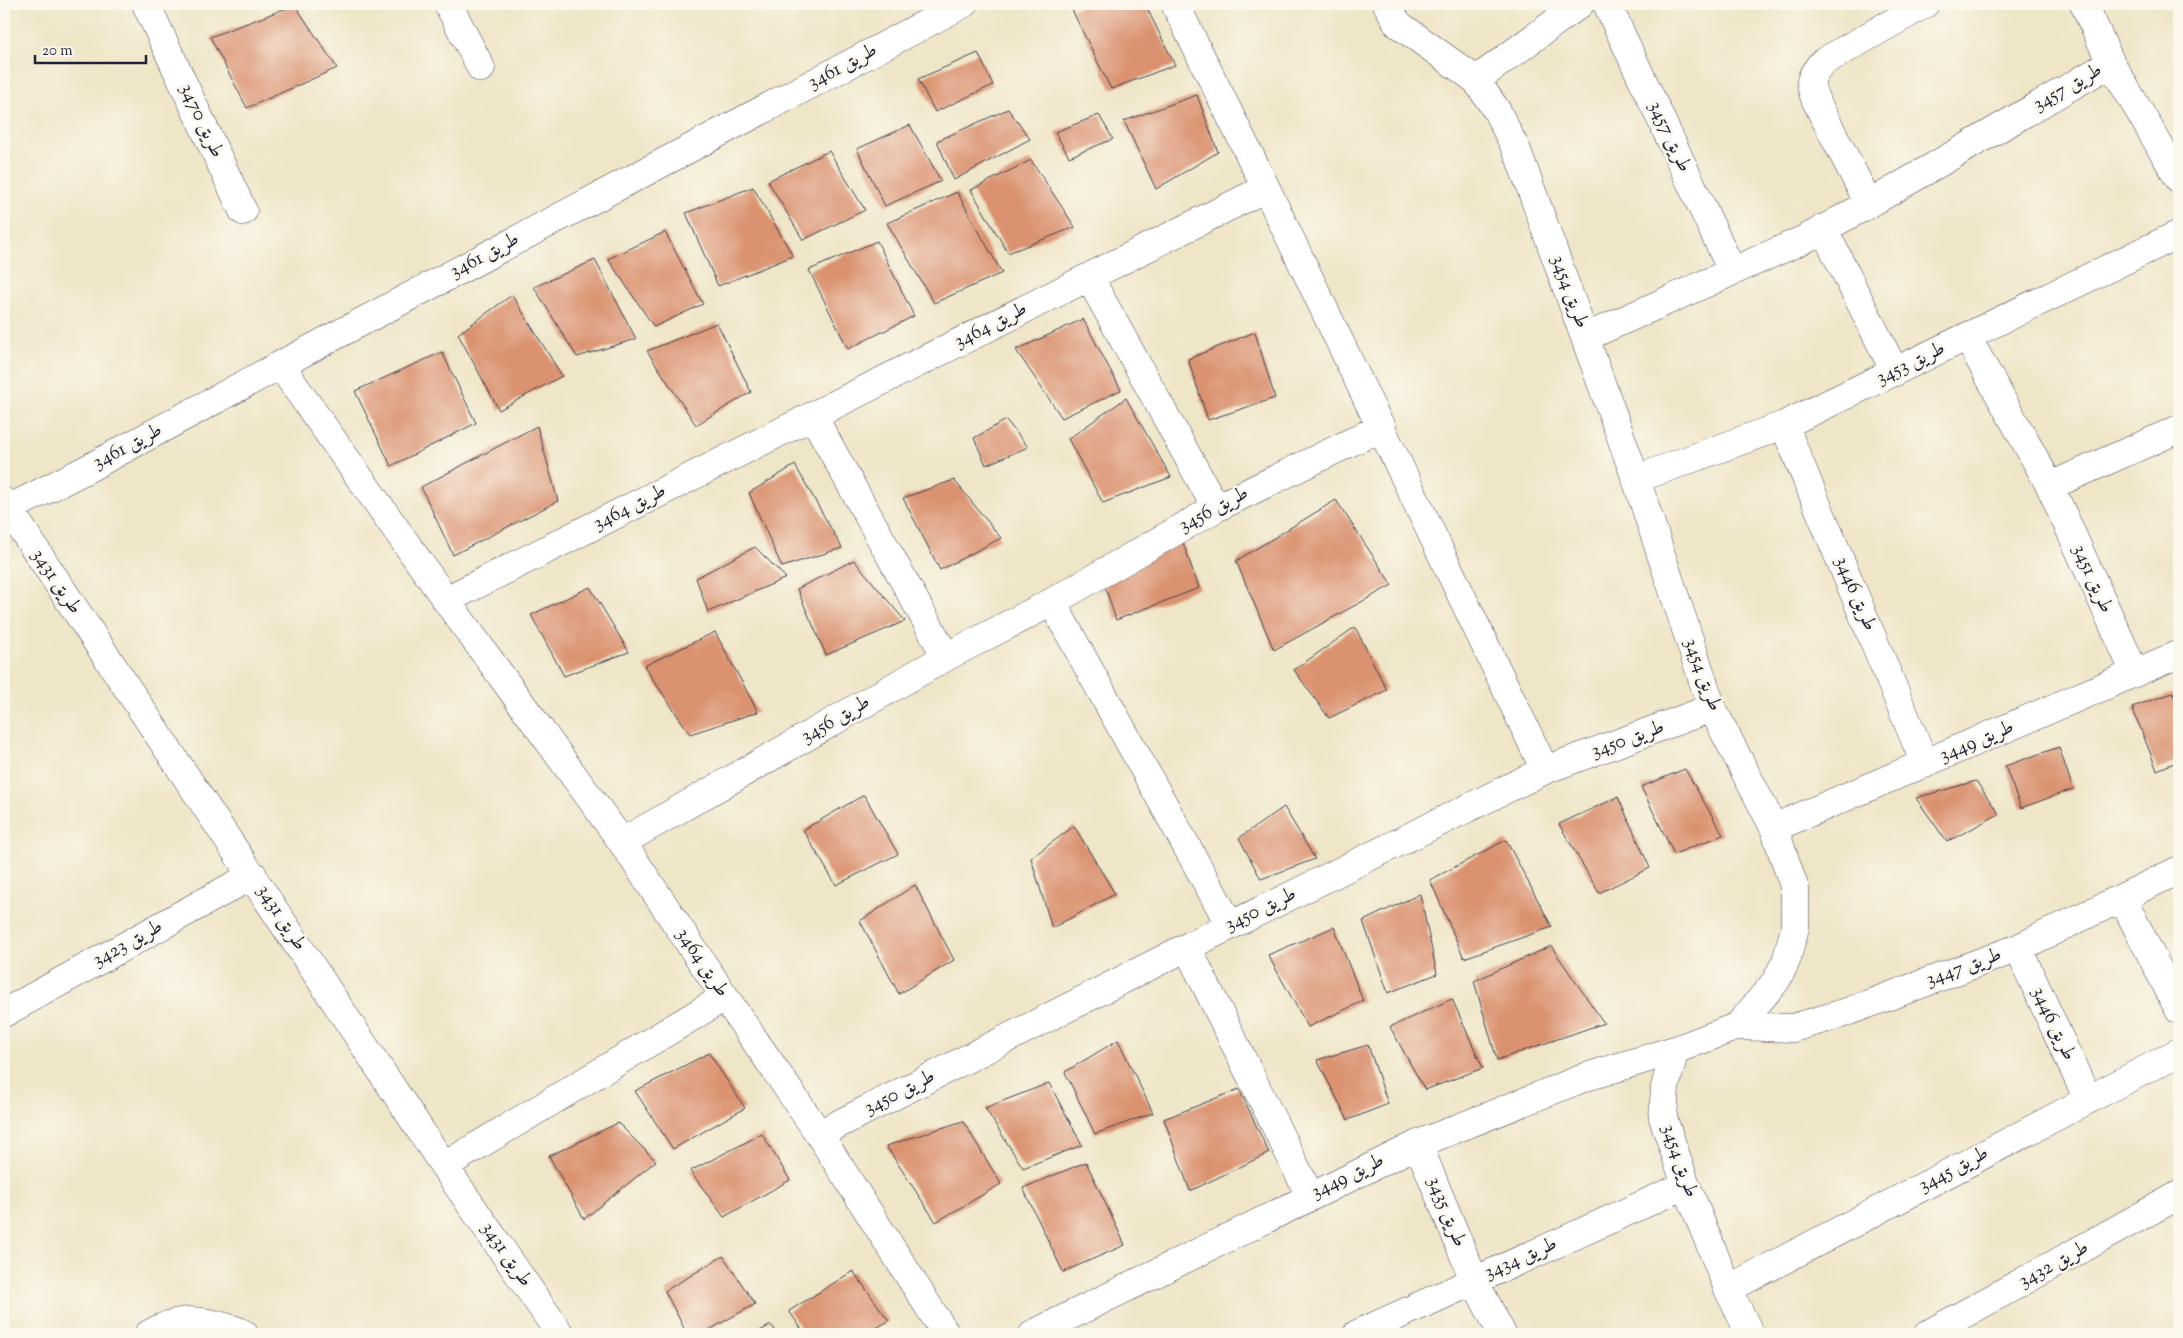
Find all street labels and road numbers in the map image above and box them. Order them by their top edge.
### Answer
street label: طريق 3461 [803,37,883,97]
street label: طريق 3457 [2028,56,2108,120]
street label: طريق 3470 [171,79,231,163]
street label: طريق 3457 [1640,96,1698,178]
street label: طريق 3461 [445,226,525,286]
street label: طريق 3454 [1542,251,1596,333]
street label: طريق 3464 [949,295,1033,357]
street label: طريق 3453 [1871,335,1951,393]
street label: طريق 3461 [88,417,168,477]
street label: طريق 3464 [588,477,672,539]
street label: طريق 3456 [1174,479,1254,541]
street label: طريق 3451 [2064,540,2120,618]
street label: طريق 3431 [23,543,89,621]
street label: طريق 3446 [1826,552,1884,636]
street label: طريق 3454 [1675,634,1729,716]
street label: طريق 3456 [796,688,876,752]
street label: طريق 3450 [1587,713,1669,767]
street label: طريق 3449 [1935,713,2019,771]
street label: طريق 3431 [249,879,313,957]
street label: طريق 3450 [1220,880,1302,940]
street label: طريق 3423 [88,913,168,975]
street label: طريق 3464 [668,922,736,1004]
street label: طريق 3447 [1922,941,2006,995]
street label: طريق 3446 [2023,982,2083,1066]
street label: طريق 3450 [859,1063,941,1123]
street label: طريق 3454 [1653,1120,1705,1202]
street label: طريق 3445 [1914,1139,1994,1201]
street label: طريق 3449 [1306,1147,1390,1207]
street label: طريق 3435 [1419,1172,1473,1252]
street label: طريق 3431 [473,1216,539,1294]
street label: طريق 3434 [1480,1230,1562,1288]
street label: طريق 3432 [2014,1234,2094,1296]

